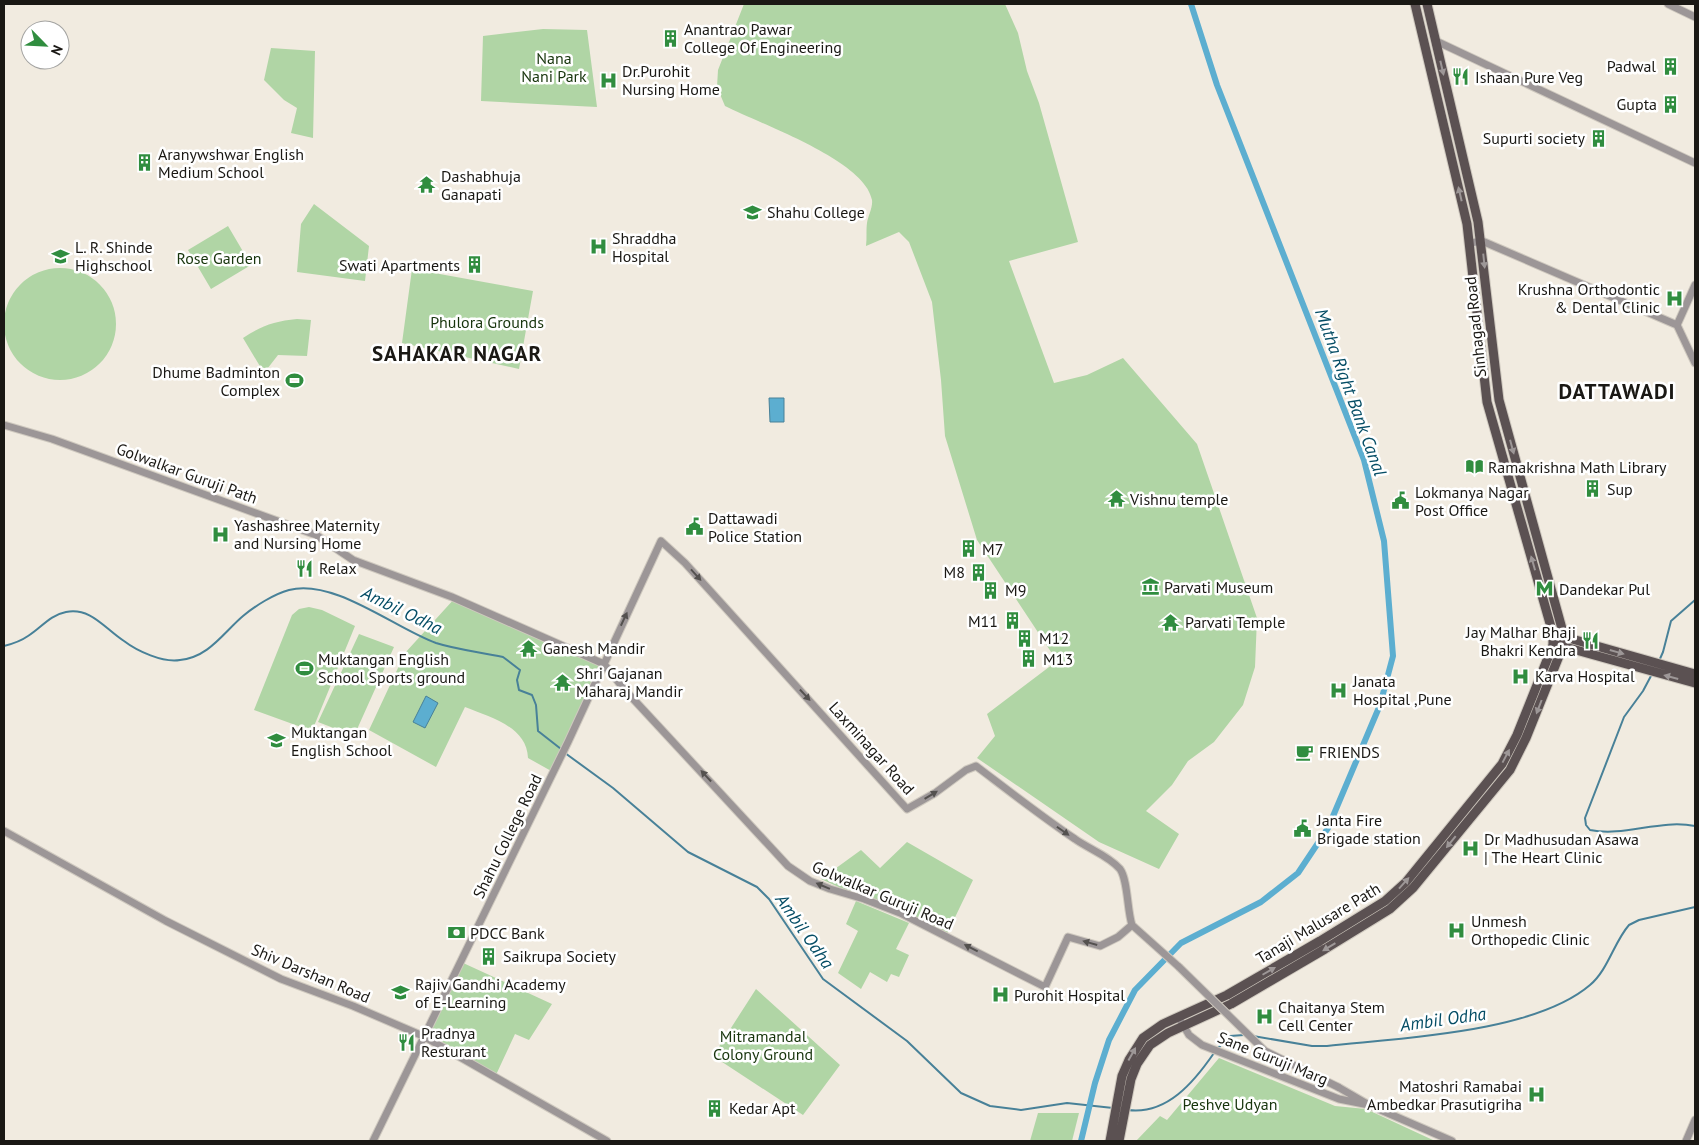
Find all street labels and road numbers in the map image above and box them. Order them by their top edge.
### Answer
street label: Sinhagad Road [1460,275,1490,379]
street label: Golwalkar Guruji Path [114,438,260,508]
street label: Laxminagar Road [825,697,919,799]
street label: Shahu College Road [468,770,546,902]
street label: Golwalkar Guruji Road [809,856,957,934]
street label: Tanaji Malusare Path [1252,878,1384,968]
street label: Shiv Darshan Road [249,939,373,1007]
street label: Sane Guruji Marg [1215,1027,1331,1089]

